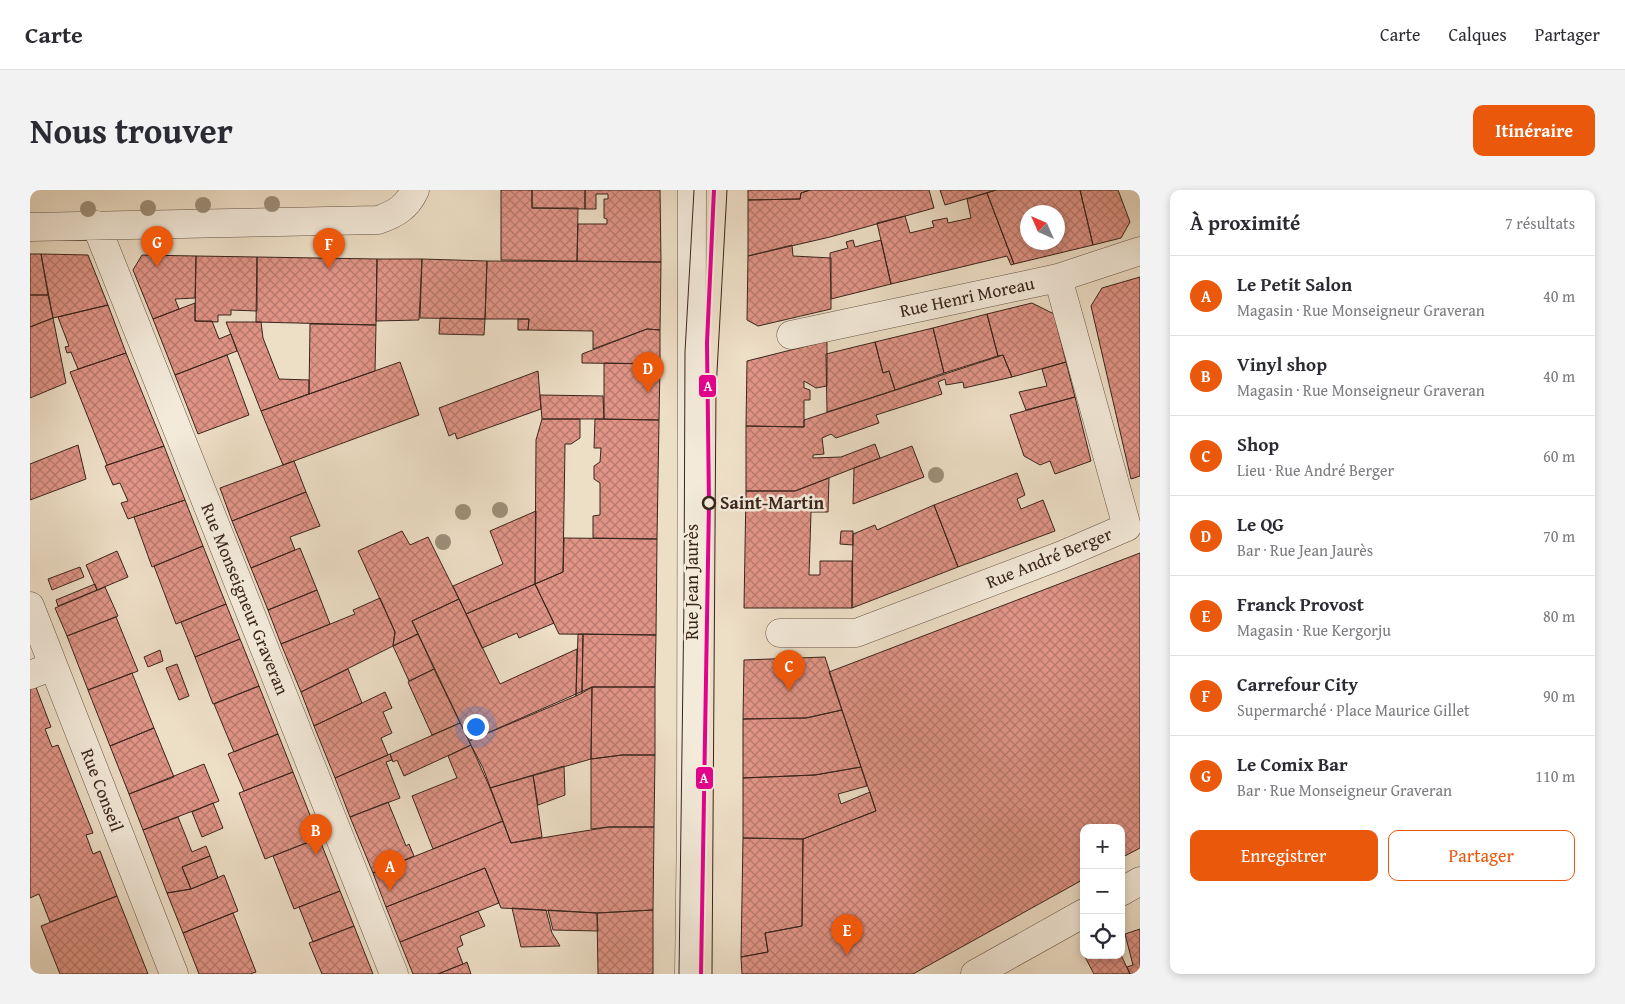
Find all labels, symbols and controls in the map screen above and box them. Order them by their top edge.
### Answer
text: Carte [25,17,83,52]
text: Carte [1380,21,1421,48]
text: Calques [1449,21,1507,48]
text: Partager [1535,21,1600,48]
text: Nous trouver [30,105,233,156]
button: Itinéraire [1473,105,1595,156]
north arrow [1020,205,1065,250]
text: À proximité [1190,207,1300,238]
text: 7 résultats [1505,211,1575,235]
pin: G [141,226,173,267]
pin: F [313,228,345,269]
street label: Rue Henri Moreau [897,269,1037,324]
text: Le Petit Salon [1237,270,1352,298]
text: A [1201,284,1211,308]
text: 40 m [1543,284,1575,308]
text: Magasin · Rue Monseigneur Graveran [1237,298,1485,322]
text: Vinyl shop [1237,350,1327,378]
pin: D [632,352,664,393]
text: B [1201,364,1211,388]
text: 40 m [1543,364,1575,388]
line badge: A [698,374,717,398]
text: A [704,376,713,396]
text: Magasin · Rue Monseigneur Graveran [1237,378,1485,402]
text: Shop [1237,430,1279,458]
text: C [1201,444,1211,468]
text: 60 m [1543,444,1575,468]
text: Lieu · Rue André Berger [1237,458,1394,482]
place label: Saint-Martin [720,489,825,516]
marker: Saint-Martin [702,496,716,510]
street label: Rue Monseigneur Graveran [195,499,296,699]
text: Le QG [1237,510,1284,538]
street label: Rue André Berger [982,520,1116,595]
street label: Rue Jean Jaurès [678,524,705,640]
text: D [1201,524,1211,548]
text: 70 m [1543,524,1575,548]
text: Bar · Rue Jean Jaurès [1237,538,1373,562]
text: Franck Provost [1237,590,1364,618]
text: E [1202,604,1210,628]
text: 80 m [1543,604,1575,628]
text: Magasin · Rue Kergorju [1237,618,1391,642]
pin: C [773,650,805,691]
text: Carrefour City [1237,670,1358,698]
text: F [1202,684,1210,708]
text: 90 m [1543,684,1575,708]
text: Supermarché · Place Maurice Gillet [1237,698,1470,722]
your location [463,714,489,740]
street label: Rue Conseil [74,744,131,835]
text: Le Comix Bar [1237,750,1348,778]
text: G [1201,764,1211,788]
text: 110 m [1535,764,1575,788]
line badge: A [695,766,714,790]
text: A [700,768,709,788]
text: Bar · Rue Monseigneur Graveran [1237,778,1452,802]
pin: B [300,814,332,855]
map controls [1080,824,1125,959]
button: + [1080,824,1125,869]
button: Enregistrer [1190,830,1378,881]
button: Partager [1388,830,1575,881]
pin: A [374,850,406,891]
button: − [1080,869,1125,914]
pin: E [831,914,863,955]
button: locate [1080,914,1125,959]

